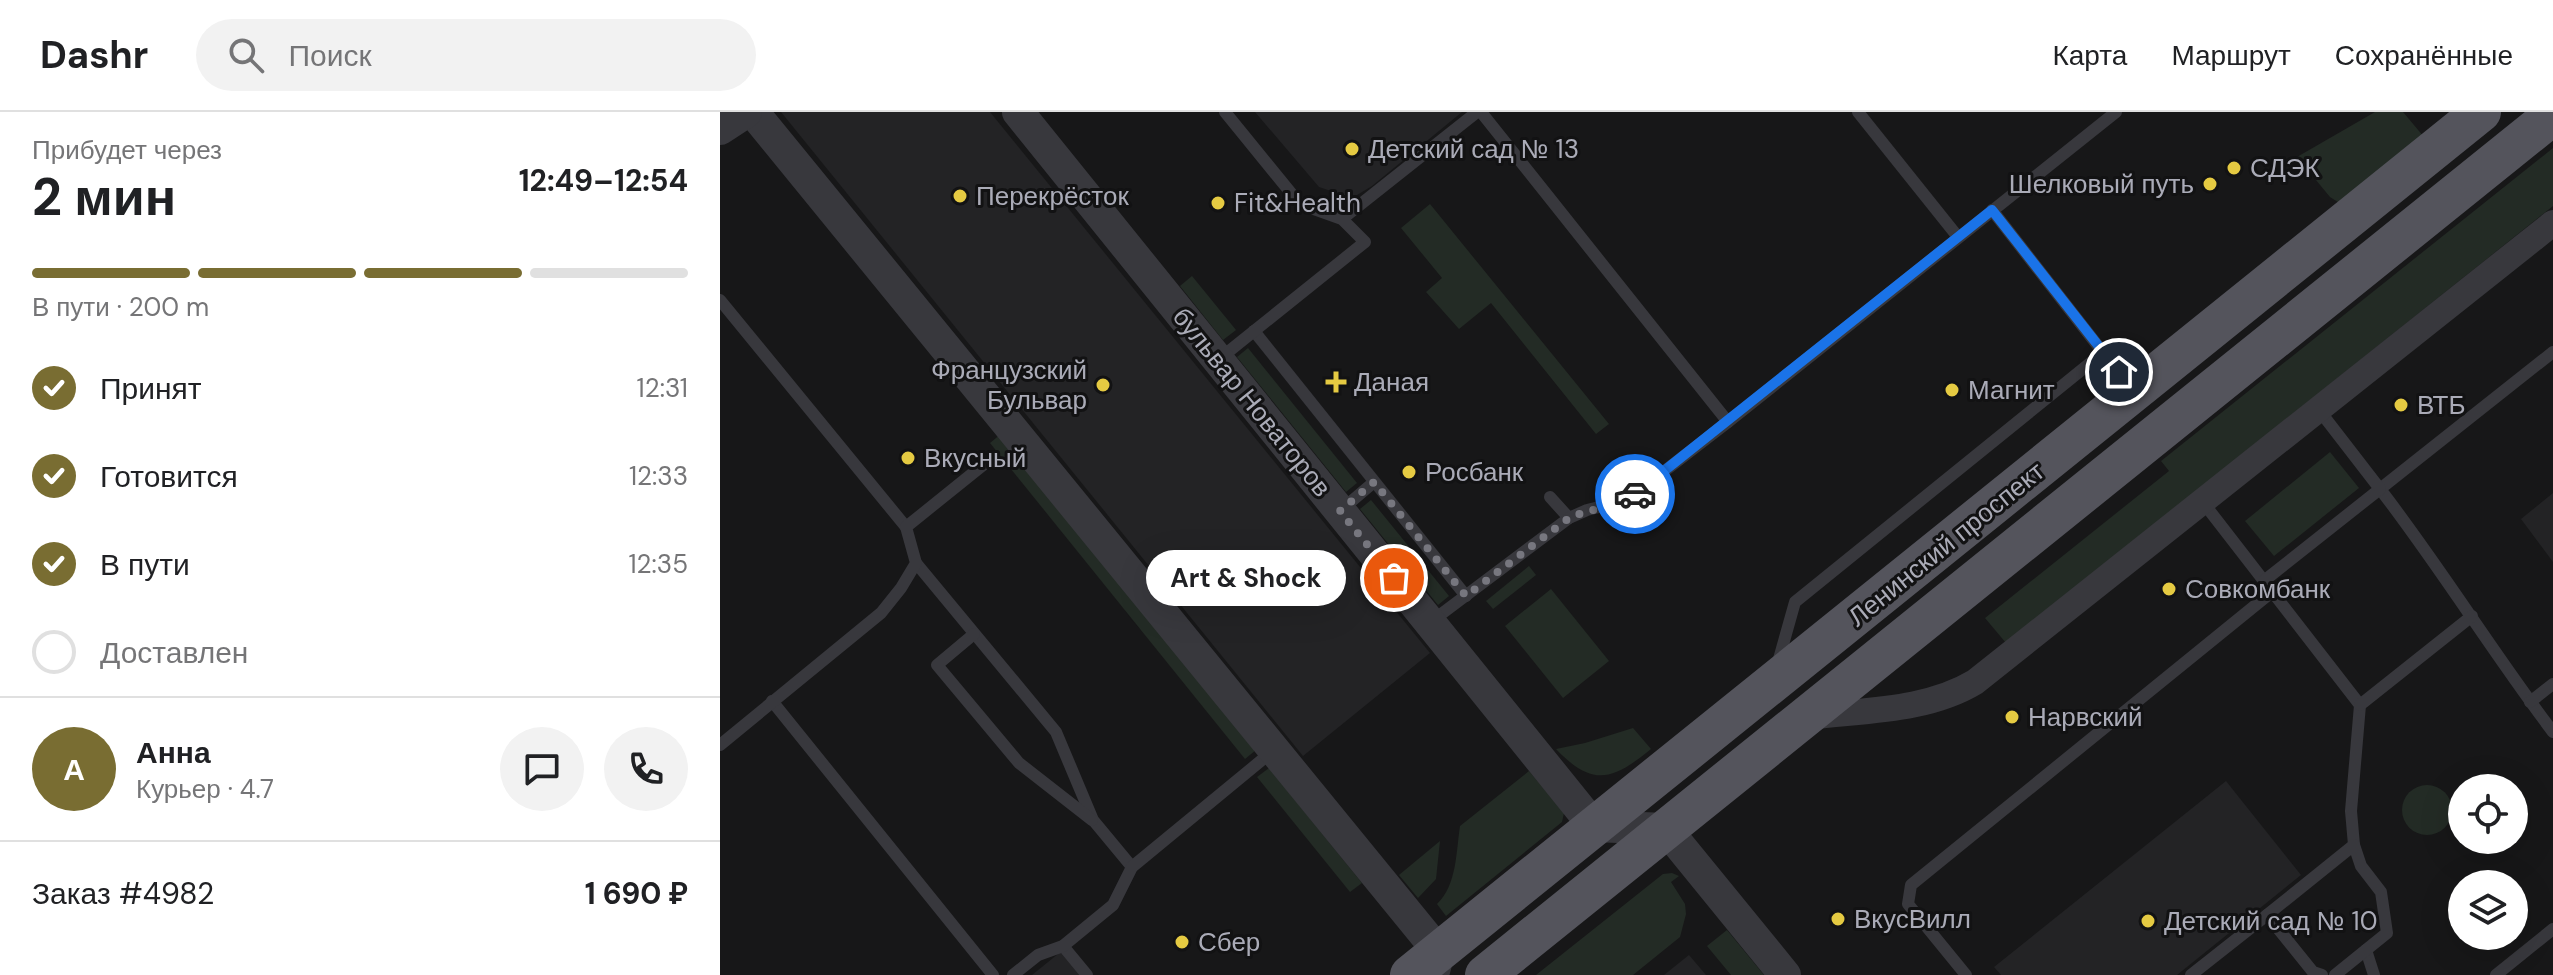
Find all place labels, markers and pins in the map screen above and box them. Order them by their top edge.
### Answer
place label: Детский сад № 13 [1368,132,1579,166]
marker: Детский сад № 13 [1343,140,1361,158]
place label: СДЭК [2250,151,2320,185]
marker: СДЭК [2225,159,2243,177]
place label: Шелковый путь [2009,167,2194,201]
marker: Шелковый путь [2201,175,2219,193]
place label: Перекрёсток [976,179,1129,213]
place label: Fit&Health [1234,186,1361,220]
marker: Перекрёсток [951,187,969,205]
marker: Fit&Health [1209,194,1227,212]
pin [2085,338,2153,406]
place label: Французский Бульвар [931,353,1087,417]
place label: Даная [1354,365,1429,399]
marker: Даная [1325,371,1347,393]
place label: Магнит [1968,373,2055,407]
marker: Французский Бульвар [1094,376,1112,394]
marker: Магнит [1943,381,1961,399]
place label: ВТБ [2417,388,2466,422]
marker: ВТБ [2392,396,2410,414]
place label: Вкусный [924,441,1026,475]
marker: Вкусный [899,449,917,467]
place label: Росбанк [1425,455,1524,489]
marker: Росбанк [1400,463,1418,481]
pin [1360,544,1428,612]
callout: Art & Shock [1146,550,1346,606]
place label: Совкомбанк [2185,572,2331,606]
marker: Совкомбанк [2160,580,2178,598]
place label: Нарвский [2028,700,2143,734]
marker: Нарвский [2003,708,2021,726]
place label: ВкусВилл [1854,902,1971,936]
place label: Детский сад № 10 [2164,904,2377,938]
marker: ВкусВилл [1829,910,1847,928]
marker: Детский сад № 10 [2139,912,2157,930]
place label: Сбер [1198,925,1260,959]
marker: Сбер [1173,933,1191,951]

